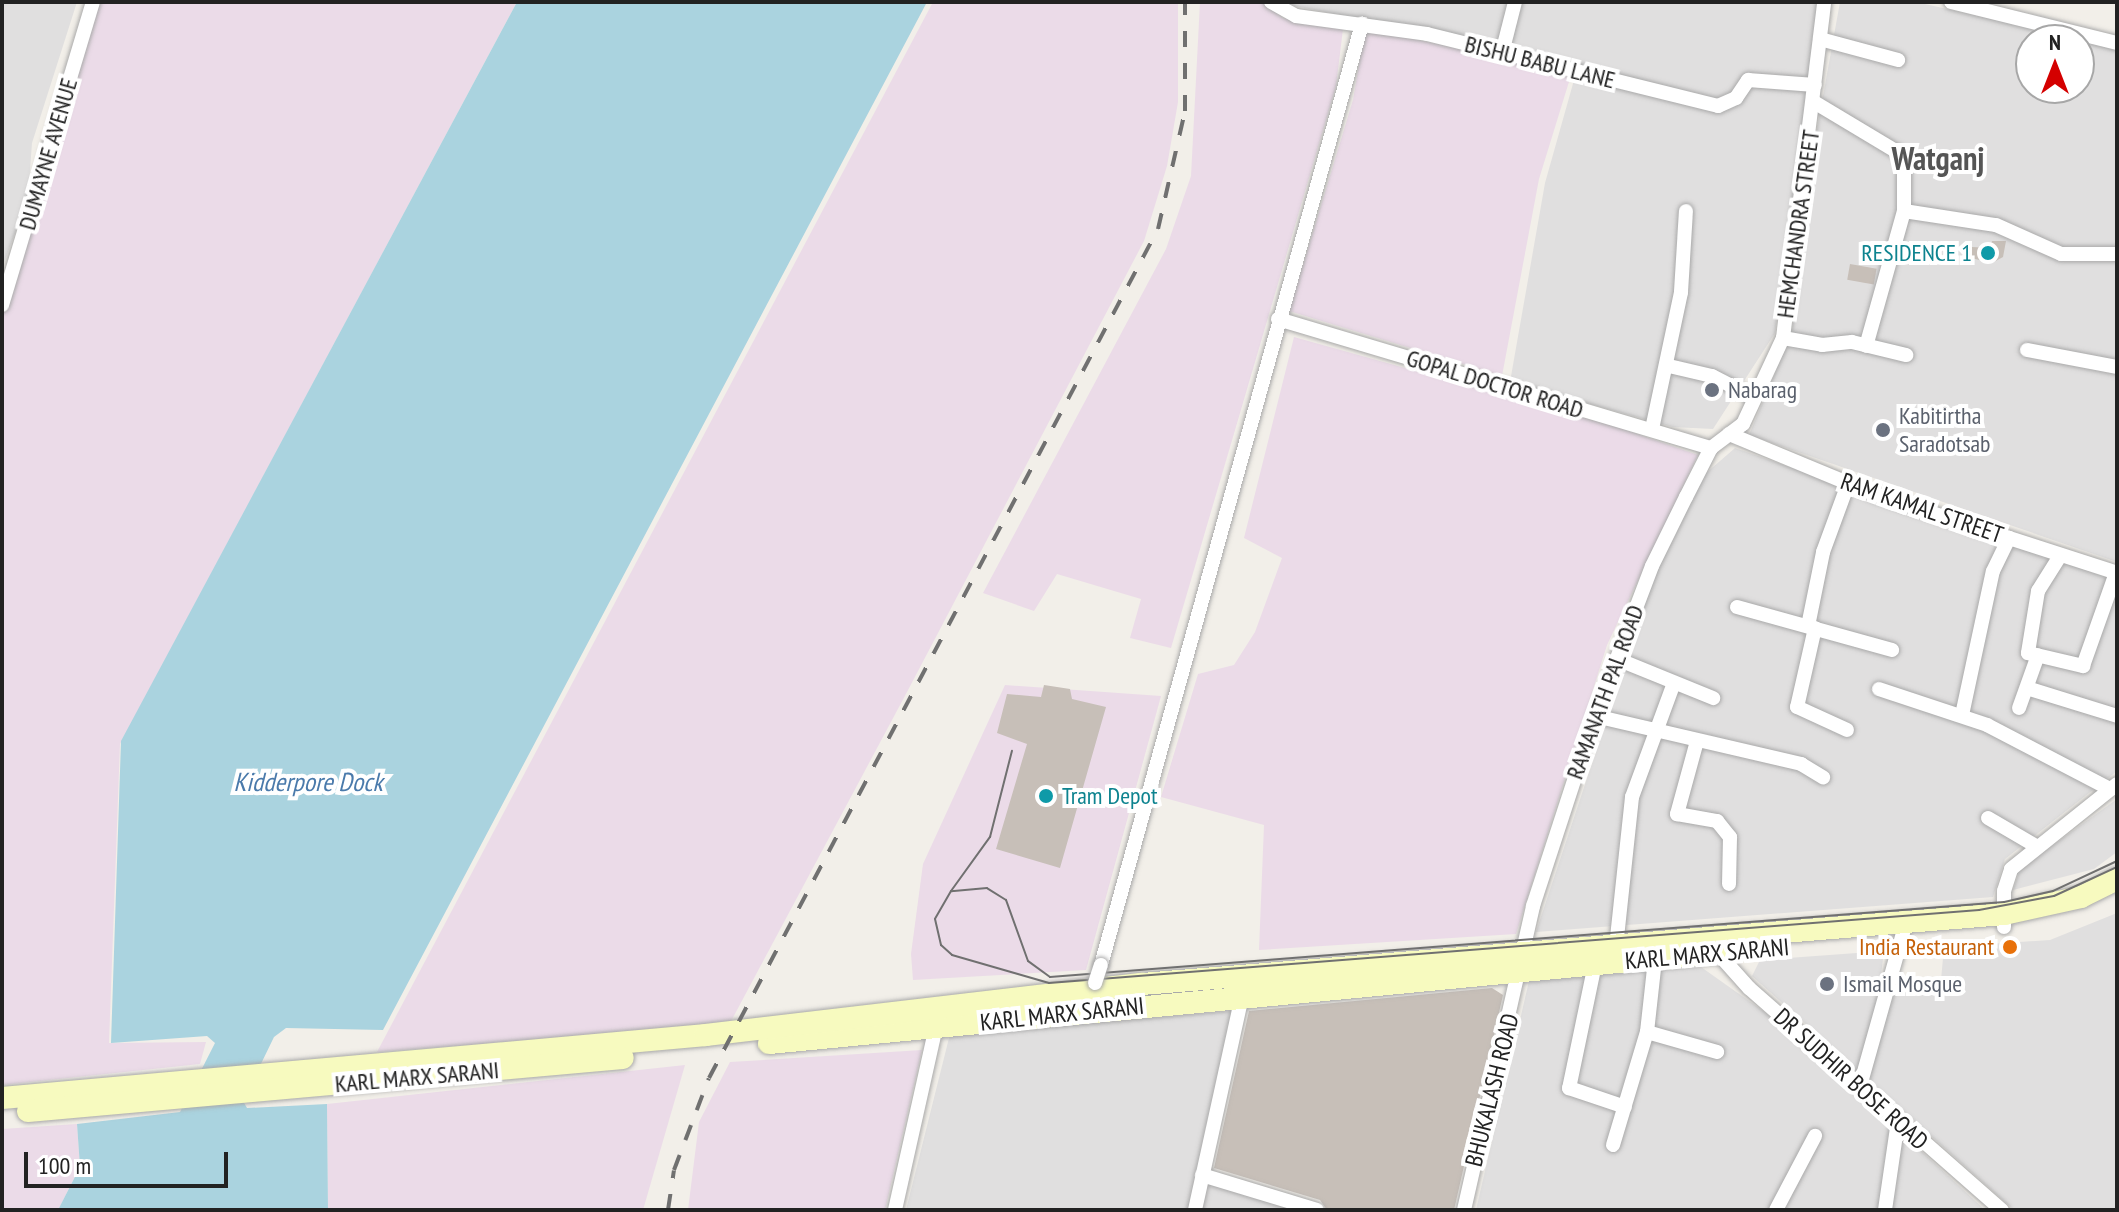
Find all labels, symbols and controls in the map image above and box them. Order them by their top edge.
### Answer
north arrow [2015,24,2095,104]
text: N [2049,28,2061,56]
street label: BISHU BABU LANE [1462,29,1618,95]
street label: DUMAYNE AVENUE [13,75,83,233]
street label: HEMCHANDRA STREET [1770,128,1826,320]
district label: Watganj [1891,139,1985,177]
place label: RESIDENCE 1 [1861,239,1972,267]
marker: RESIDENCE 1 [1979,244,1997,262]
street label: GOPAL DOCTOR ROAD [1403,343,1587,425]
place label: Nabarag [1728,376,1797,404]
marker: Nabarag [1703,381,1721,399]
place label: Kabitirtha Saradotsab [1899,402,1991,458]
marker: Kabitirtha Saradotsab [1874,421,1892,439]
street label: RAM KAMAL STREET [1837,467,2007,549]
street label: RAMANATH PAL ROAD [1560,601,1650,783]
water label: Kidderpore Dock [234,766,382,798]
place label: Tram Depot [1062,782,1157,810]
marker: Tram Depot [1037,787,1055,805]
street label: KARL MARX SARANI [1623,932,1791,976]
place label: India Restaurant [1859,933,1994,961]
marker: India Restaurant [2001,938,2019,956]
place label: Ismail Mosque [1843,970,1962,998]
marker: Ismail Mosque [1818,975,1836,993]
street label: KARL MARX SARANI [978,991,1146,1037]
street label: DR SUDHIR BOSE ROAD [1768,1002,1934,1156]
street label: BHUKALASH ROAD [1459,1011,1525,1169]
street label: KARL MARX SARANI [333,1055,501,1099]
scale bar [28,1136,232,1186]
text: 100 m [38,1150,91,1181]

